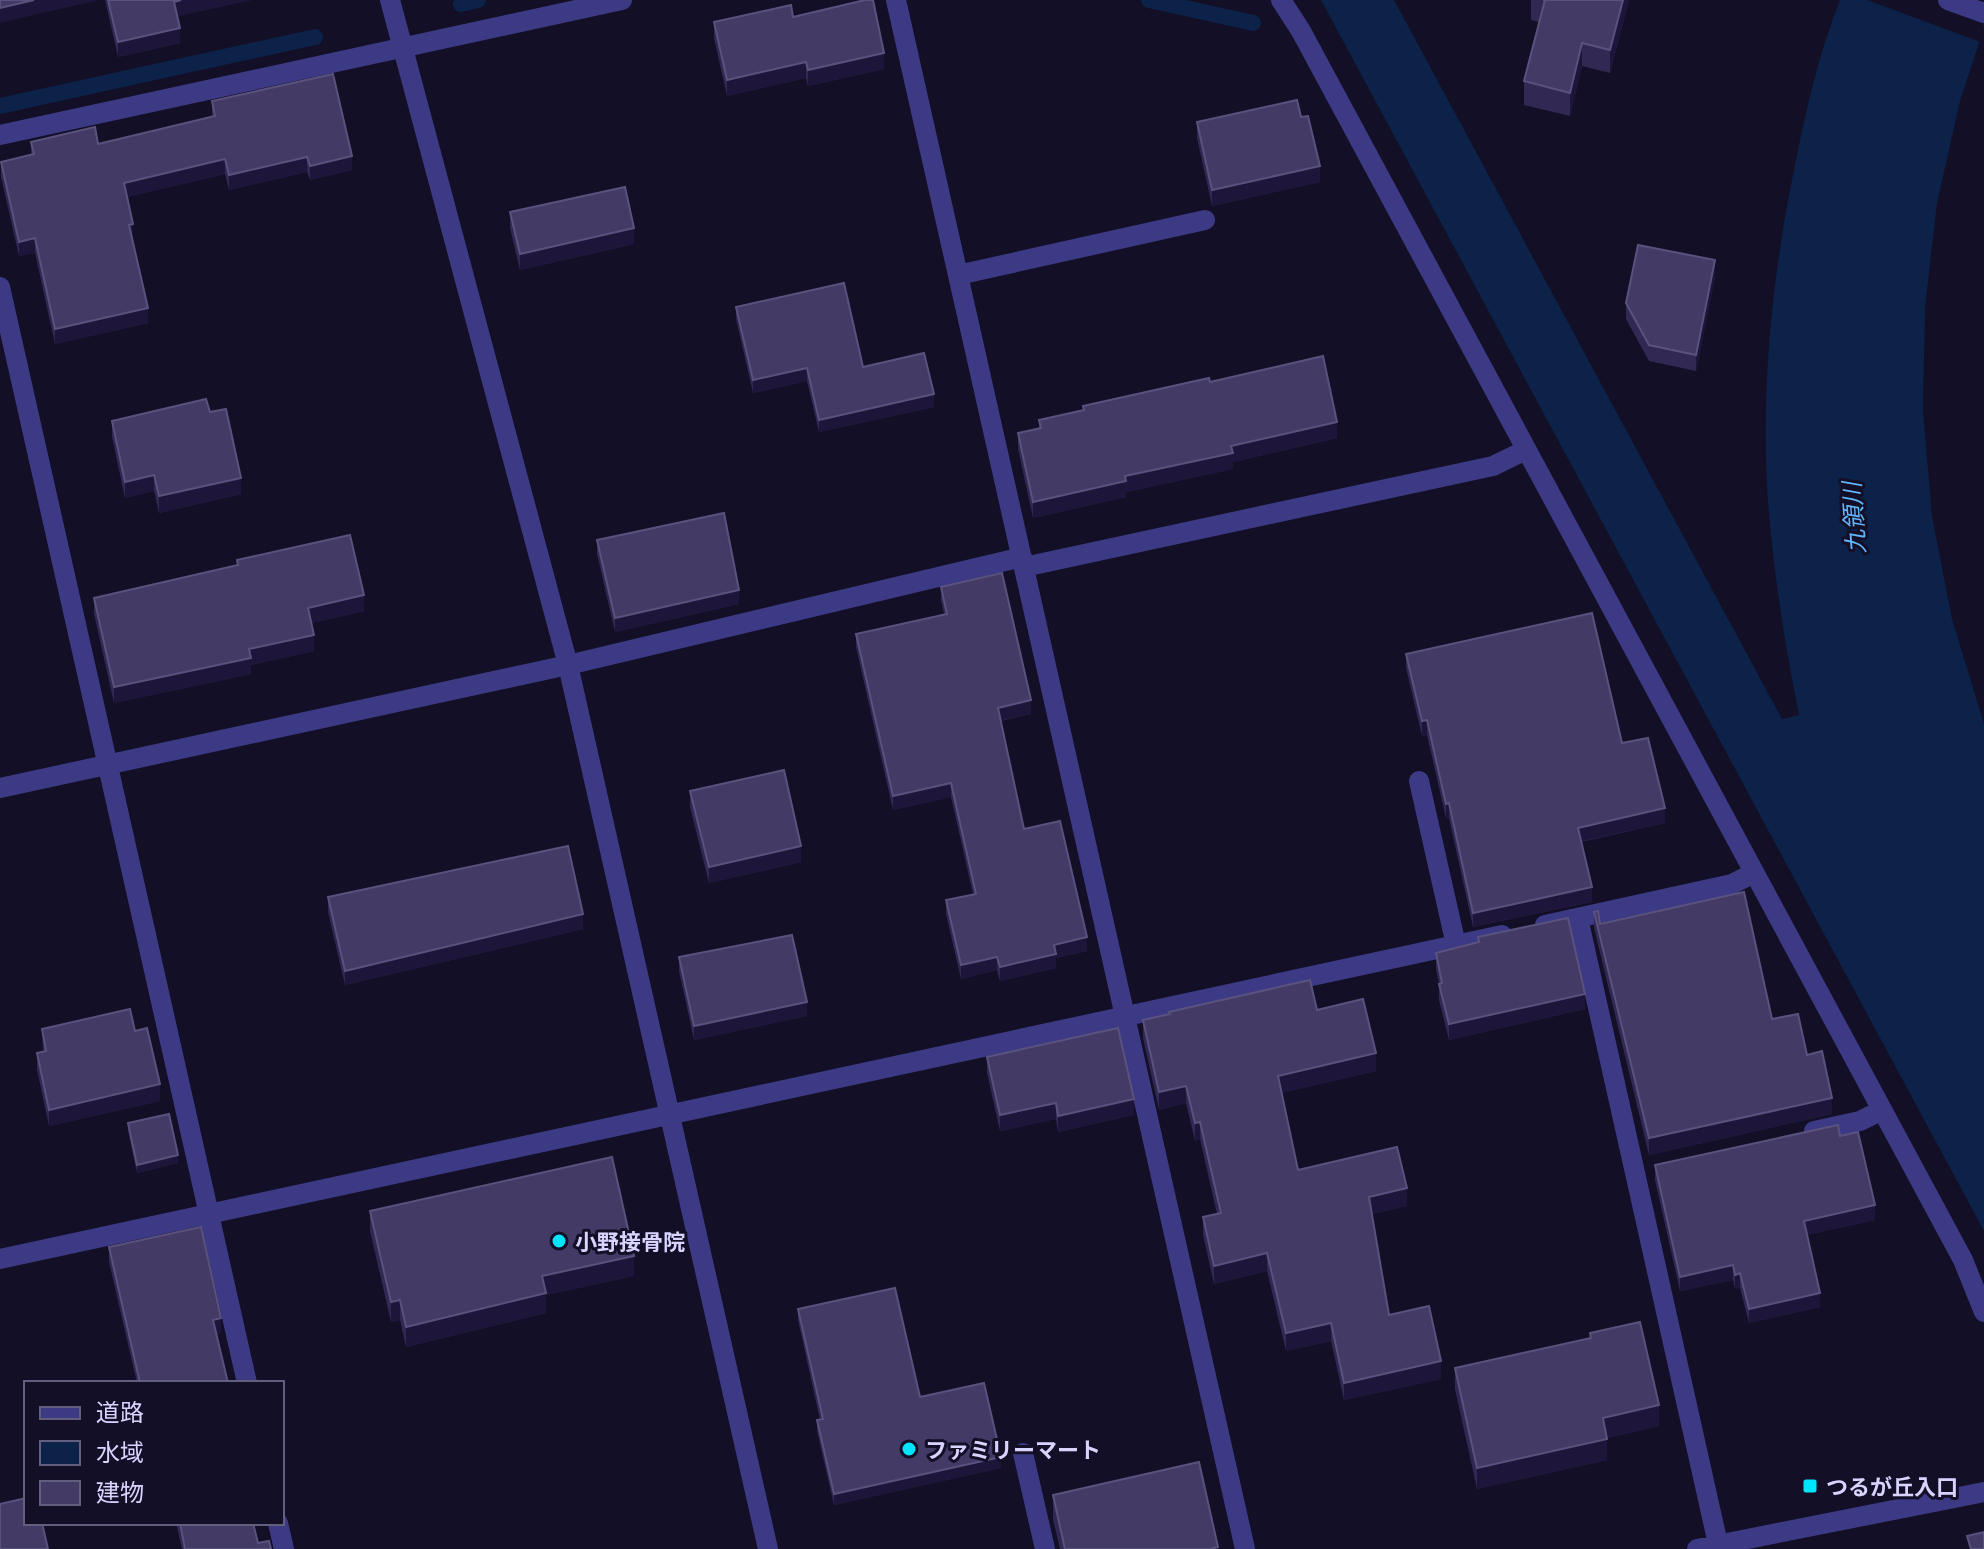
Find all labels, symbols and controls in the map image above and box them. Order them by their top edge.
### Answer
water label: 九領川 [1838,478,1870,555]
place label: 小野接骨院 [575,1229,685,1254]
marker: 小野接骨院 [550,1232,568,1250]
legend [24,1381,284,1525]
text: 道路 [96,1399,144,1426]
place label: ファミリーマート [925,1437,1101,1462]
text: 水域 [96,1439,144,1466]
marker: ファミリーマート [900,1440,918,1458]
place label: つるが丘入口 [1826,1474,1958,1499]
marker: つるが丘入口 [1801,1477,1819,1495]
text: 建物 [96,1479,144,1506]

